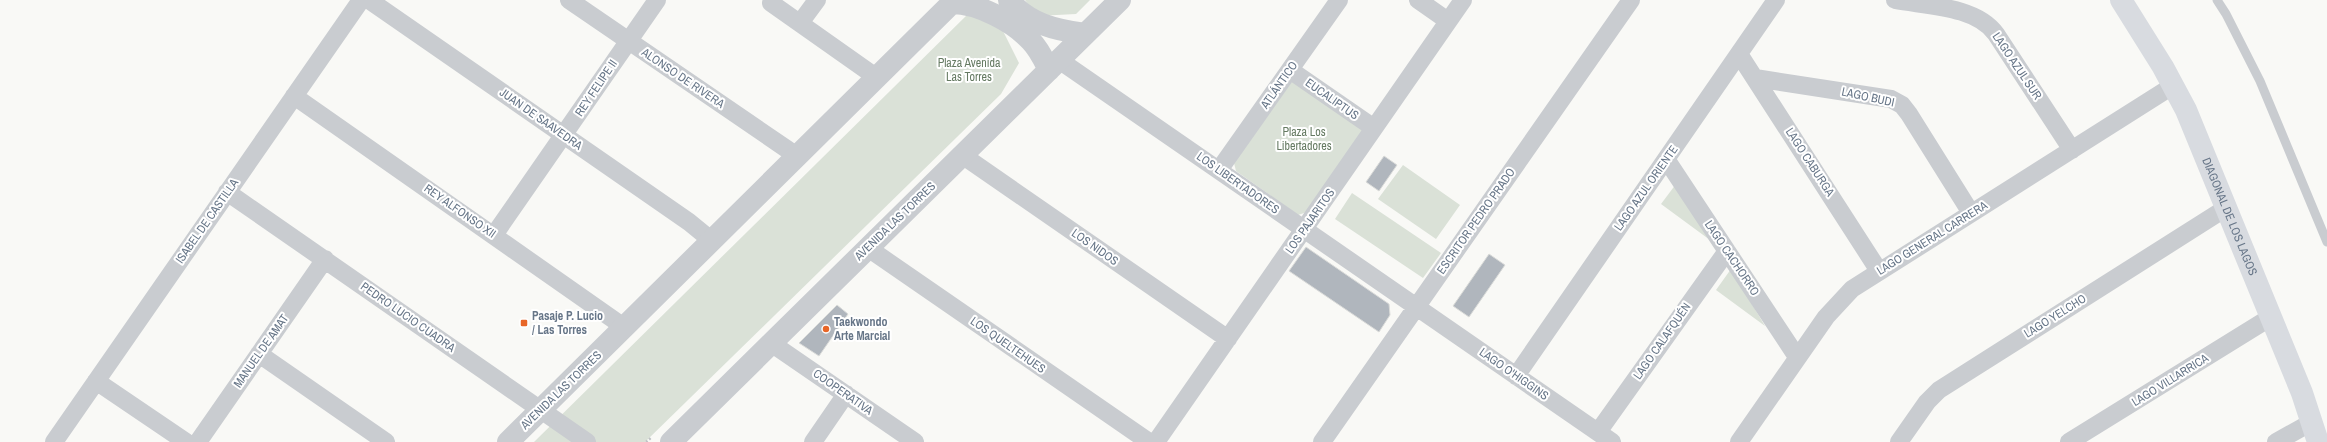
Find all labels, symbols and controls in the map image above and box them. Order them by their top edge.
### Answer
street label: LAGO AZUL SUR [1989,29,2045,103]
street label: ALONSO DE RIVERA [638,44,728,112]
park label: Plaza Avenida Las Torres [938,55,1001,85]
street label: REY FELIPE II [571,57,621,119]
street label: ATLÁNTICO [1256,58,1301,113]
street label: EUCALIPTUS [1302,75,1362,124]
street label: JUAN DE SAAVEDRA [496,84,586,154]
street label: LAGO BUDI [1840,84,1896,110]
park label: Plaza Los Libertadores [1276,124,1332,154]
street label: LAGO CABURGA [1782,125,1838,200]
street label: LAGO AZUL ORIENTE [1611,142,1681,234]
street label: LOS LIBERTADORES [1193,148,1283,218]
street label: DIAGONAL DE LOS LAGOS [2198,155,2261,278]
street label: ESCRITOR PEDRO PRADO [1433,164,1519,277]
street label: ISABEL DE CASTILLA [172,175,242,266]
street label: AVENIDA LAS TORRES [850,178,939,265]
street label: REY ALFONSO XII [421,180,499,242]
street label: LOS PAJARITOS [1282,185,1339,257]
street label: LAGO GENERAL CARRERA [1874,197,1991,279]
street label: LAGO CACHORRO [1701,217,1763,299]
street label: LOS NIDOS [1068,225,1122,269]
street label: PEDRO LUCIO CUADRA [358,278,459,356]
street label: LAGO YELCHO [2021,290,2089,341]
street label: LAGO CALAFQUÉN [1630,299,1694,383]
place label: Pasaje P. Lucio / Las Torres [532,308,603,338]
street label: MANUEL DE AMAT [230,311,292,391]
street label: LOS QUELTEHUES [967,313,1049,377]
place label: Taekwondo Arte Marcial [834,314,891,344]
marker: Pasaje P. Lucio / Las Torres [519,318,529,328]
marker: Taekwondo Arte Marcial [821,324,831,334]
street label: LAGO O'HIGGINS [1476,344,1552,404]
street label: AVENIDA LAS TORRES [516,347,605,434]
street label: LAGO VILLARRICA [2129,350,2212,410]
street label: COOPERATIVA [810,365,876,419]

